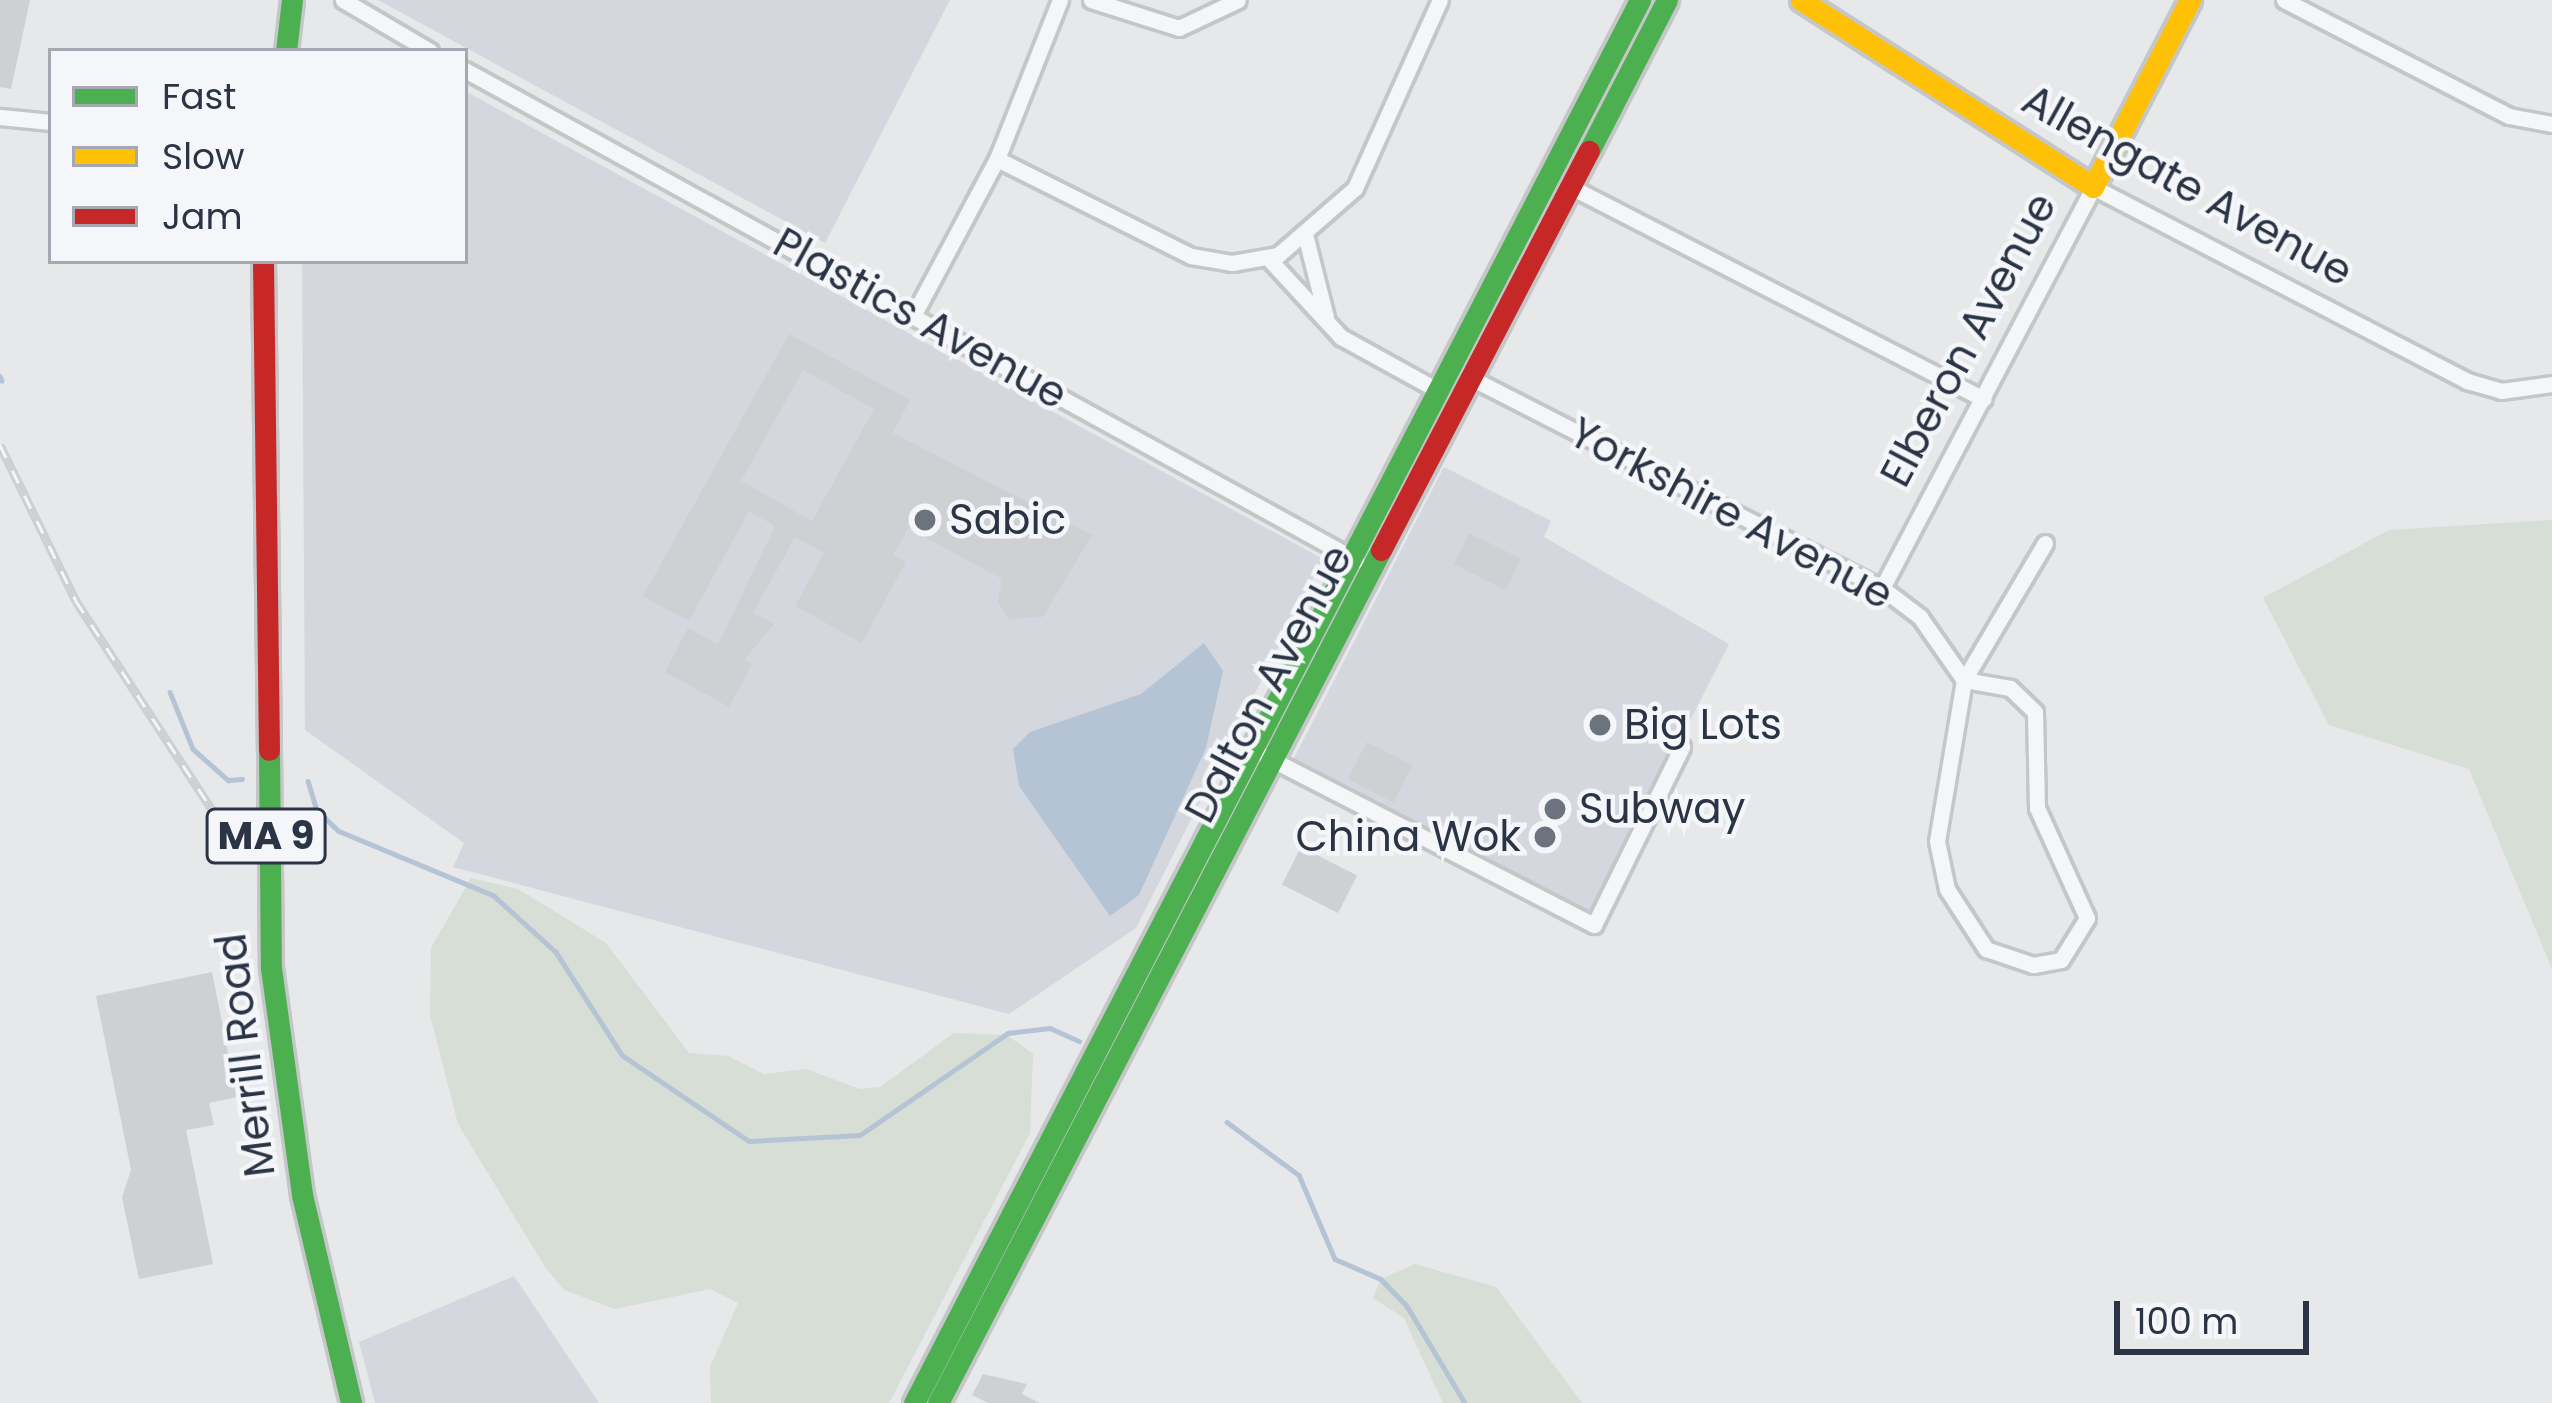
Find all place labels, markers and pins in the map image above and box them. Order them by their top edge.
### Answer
place label: Sabic [949,495,1066,545]
marker: Sabic [912,507,938,533]
place label: Big Lots [1624,700,1782,750]
marker: Big Lots [1587,712,1613,738]
place label: Subway [1579,784,1745,834]
marker: Subway [1542,796,1568,822]
place label: China Wok [1295,812,1521,862]
marker: China Wok [1532,824,1558,850]

